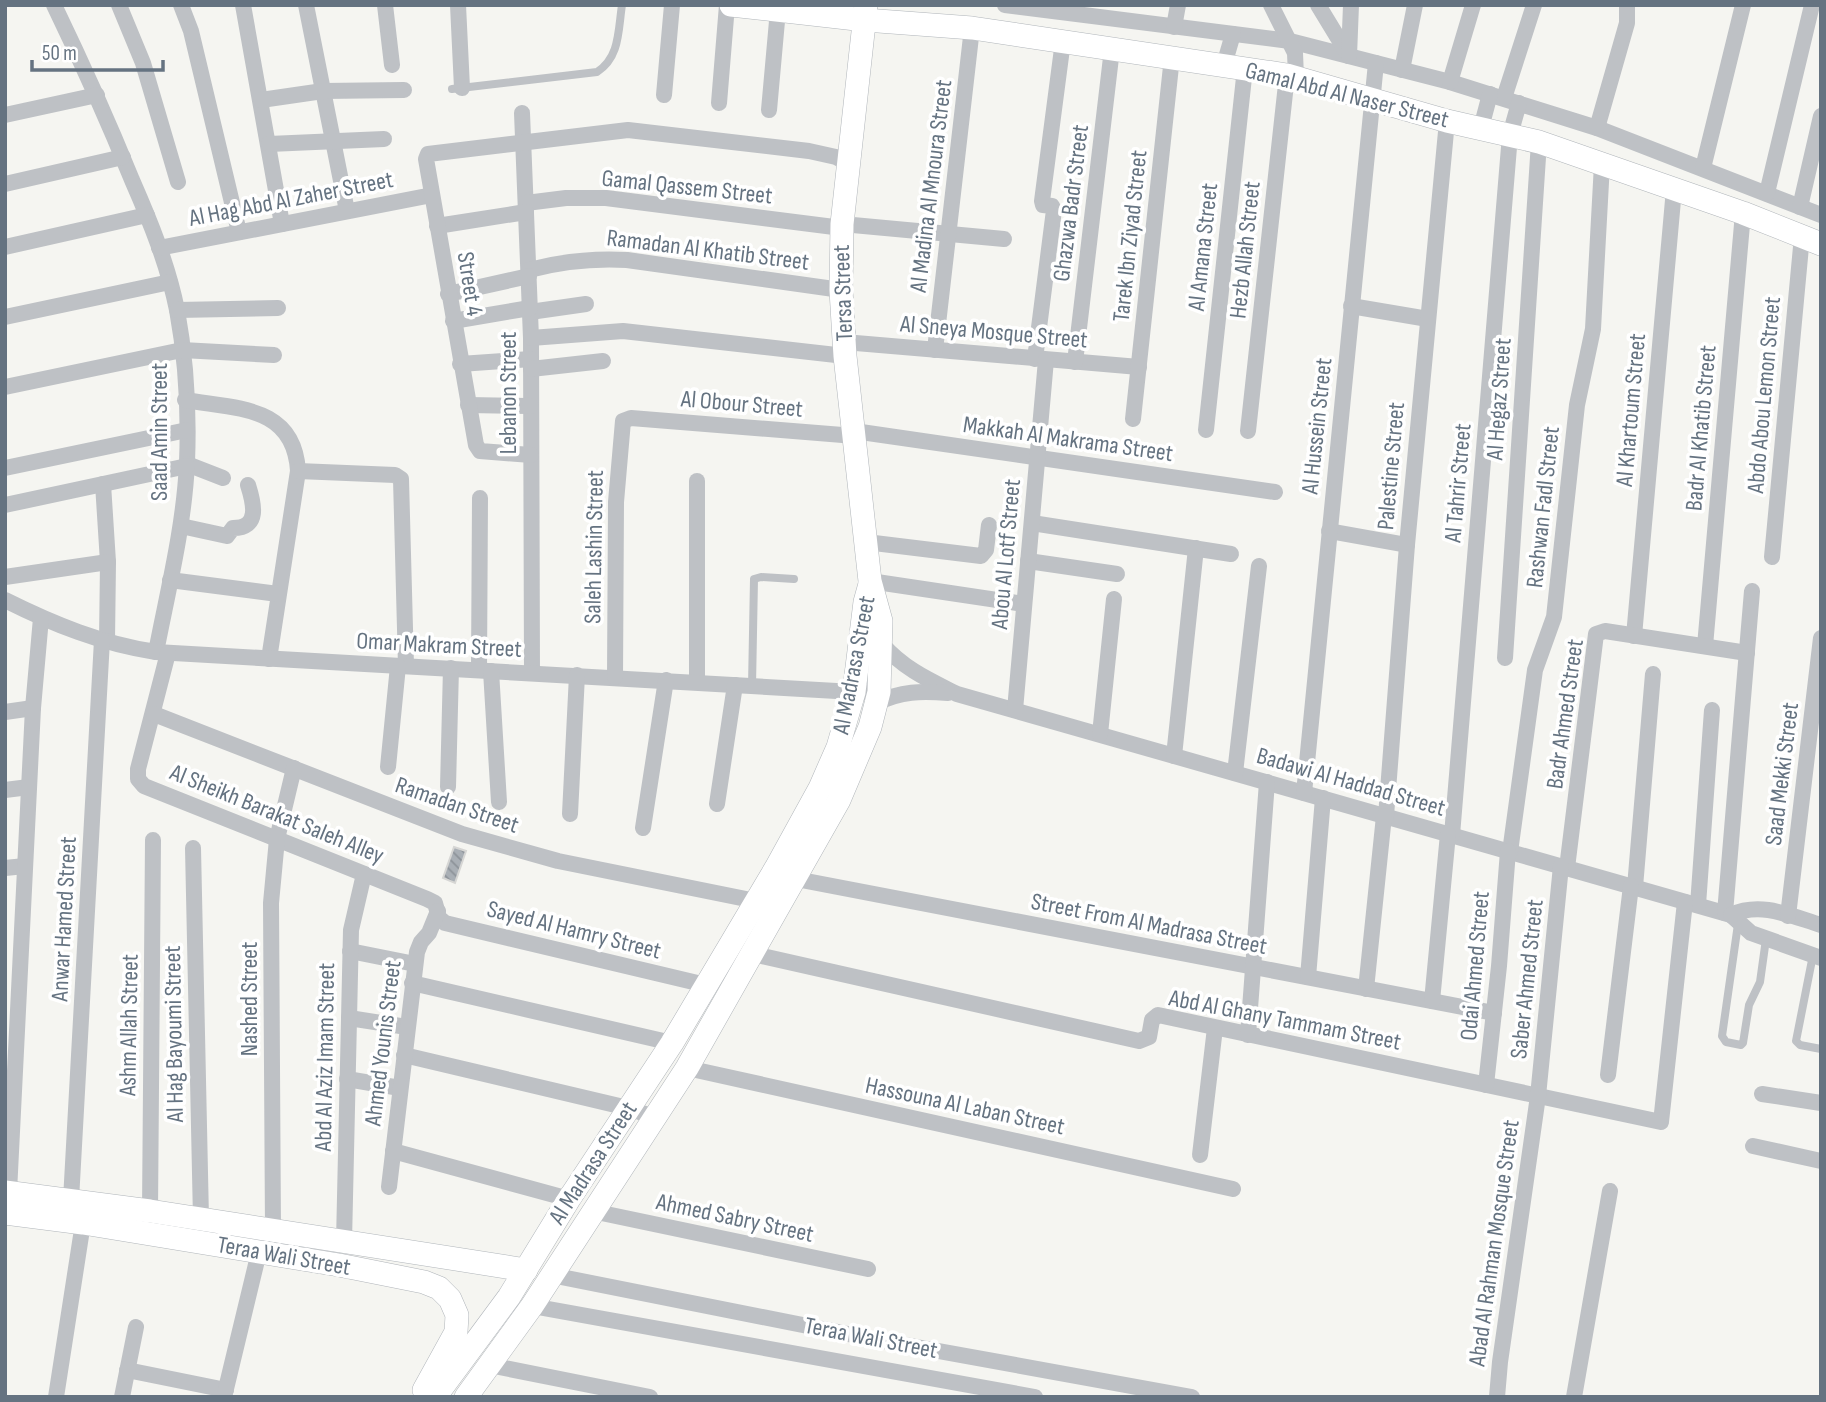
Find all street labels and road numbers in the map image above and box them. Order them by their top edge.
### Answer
street label: Gamal Abd Al Naser Street [1242,56,1452,134]
street label: Al Madina Al Mnoura Street [903,78,958,295]
street label: Ghazwa Badr Street [1047,123,1095,283]
street label: Tarek Ibn Ziyad Street [1107,149,1153,323]
street label: Gamal Qassem Street [600,164,774,210]
street label: Al Hag Abd Al Zaher Street [186,165,395,233]
street label: Hezb Allah Street [1223,180,1267,320]
street label: Al Amana Street [1182,182,1224,313]
street label: Ramadan Al Khatib Street [605,223,811,277]
street label: Tersa Street [827,244,859,342]
street label: Street 4 [451,250,489,318]
street label: Abdo Abou Lemon Street [1741,296,1787,495]
street label: Al Sneya Mosque Street [898,309,1089,355]
street label: Lebanon Street [494,332,523,454]
street label: Al Khartoum Street [1610,332,1652,489]
street label: Al Hegaz Street [1480,337,1518,462]
street label: Badr Al Khatib Street [1679,344,1723,512]
street label: Al Hussein Street [1295,356,1339,497]
street label: Saad Amin Street [145,363,174,501]
street label: Al Obour Street [679,384,804,424]
street label: Palestine Street [1371,401,1411,531]
street label: Makkah Al Makrama Street [961,410,1175,468]
street label: Al Tahrir Street [1438,422,1478,545]
street label: Rashwan Fadl Street [1520,425,1566,589]
street label: Saleh Lashin Street [578,470,610,624]
street label: Abou Al Lotf Street [985,478,1027,631]
street label: Al Madrasa Street [826,593,882,738]
street label: Omar Makram Street [356,626,522,664]
street label: Badr Ahmed Street [1540,637,1590,791]
street label: Saad Mekki Street [1759,701,1805,847]
street label: Badawi Al Haddad Street [1253,741,1449,823]
street label: Al Sheikh Barakat Saleh Alley [165,757,388,870]
street label: Ramadan Street [391,770,523,840]
street label: Anwar Hamed Street [45,836,83,1003]
street label: Street From Al Madrasa Street [1029,887,1269,961]
street label: Odai Ahmed Street [1454,890,1496,1042]
street label: Sayed Al Hamry Street [484,894,664,966]
street label: Saber Ahmed Street [1504,898,1550,1060]
street label: Nashed Street [235,942,264,1056]
street label: Al Hag Bayoumi Street [158,945,190,1124]
street label: Ashm Allah Street [113,954,145,1097]
street label: Ahmed Younis Street [358,959,408,1128]
street label: Abd Al Aziz Imam Street [309,962,341,1153]
street label: Abd Al Ghany Tammam Street [1166,983,1403,1057]
street label: Hassouna Al Laban Street [863,1071,1067,1141]
street label: Al Madrasa Street [542,1096,643,1231]
street label: Abad Al Rahman Mosque Street [1462,1118,1526,1369]
street label: Ahmed Sabry Street [653,1187,816,1249]
street label: Teraa Wali Street [215,1230,353,1282]
street label: Teraa Wali Street [802,1311,940,1365]

